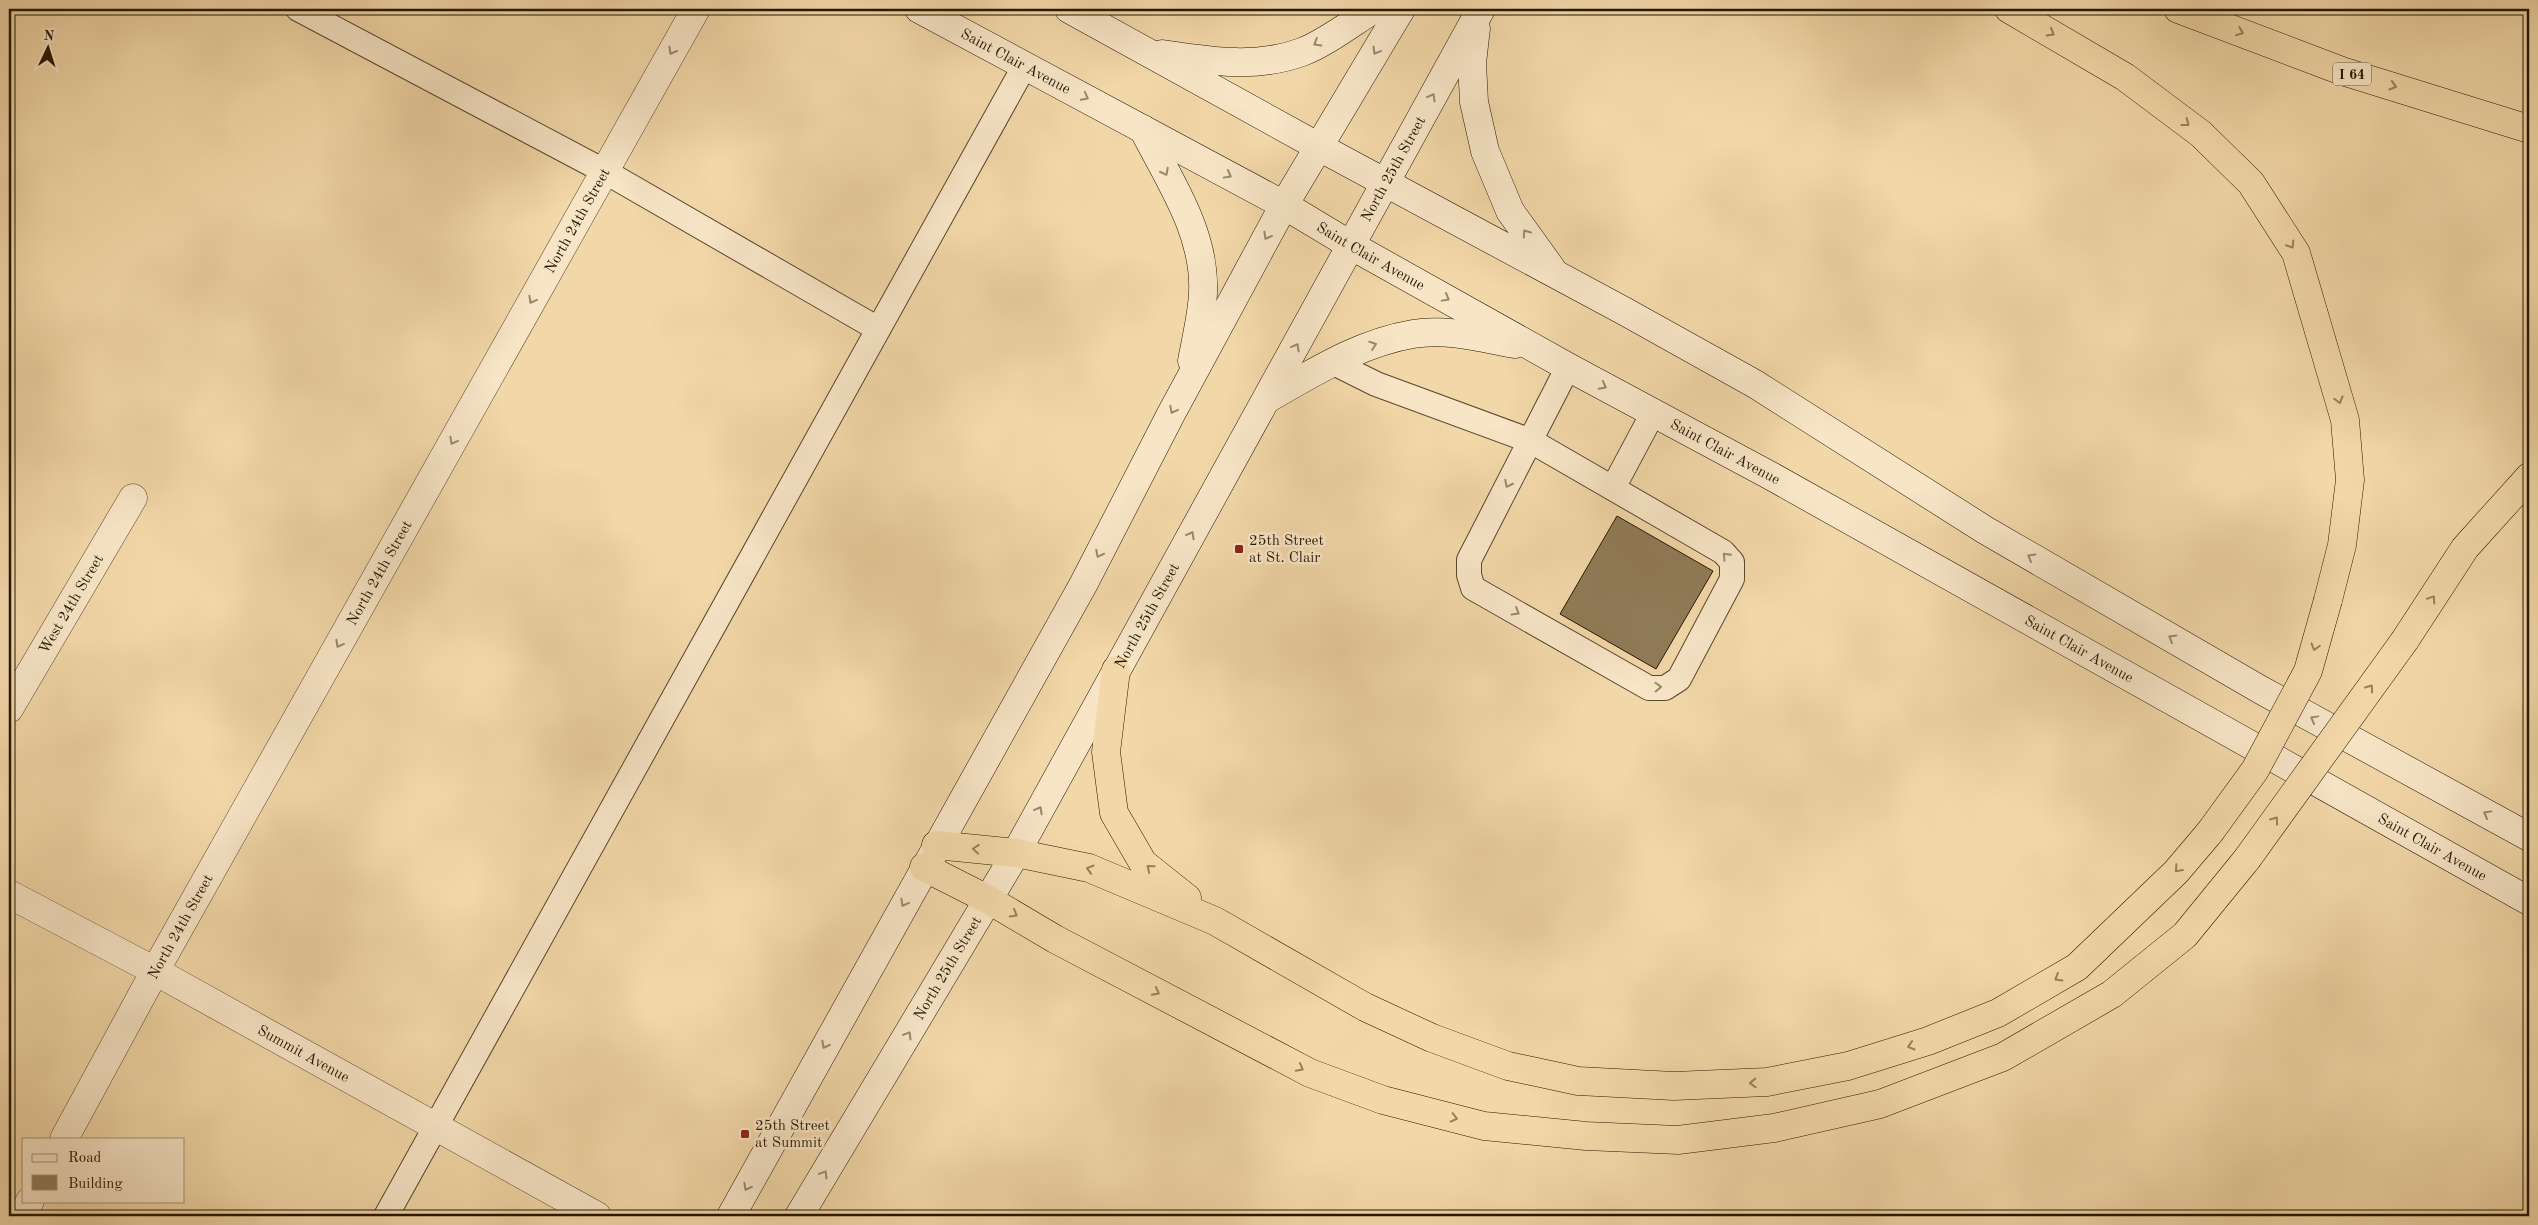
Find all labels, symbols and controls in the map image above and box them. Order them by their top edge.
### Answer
north arrow [22,22,72,72]
one-way arrow [2235,26,2244,36]
street label: Saint Clair Avenue [958,27,1073,98]
one-way arrow [2045,27,2054,37]
text: N [43,29,55,43]
one-way arrow [1314,37,1323,47]
one-way arrow [1373,45,1383,54]
one-way arrow [668,46,678,55]
road number: I 64 [2333,62,2371,86]
one-way arrow [2388,81,2397,91]
one-way arrow [1080,91,1089,101]
one-way arrow [1426,94,1436,103]
street label: North 25th Street [1359,114,1429,225]
one-way arrow [2180,117,2190,126]
street label: North 24th Street [543,166,614,276]
one-way arrow [1159,167,1169,176]
one-way arrow [1223,169,1232,179]
street label: Saint Clair Avenue [1313,220,1427,294]
one-way arrow [1523,230,1532,239]
one-way arrow [1264,231,1274,240]
one-way arrow [2285,240,2294,249]
one-way arrow [1440,292,1449,302]
one-way arrow [528,294,538,303]
one-way arrow [1368,341,1376,351]
one-way arrow [1289,344,1299,353]
one-way arrow [1597,380,1606,390]
one-way arrow [2333,395,2344,404]
one-way arrow [1170,404,1180,413]
street label: Saint Clair Avenue [1667,417,1782,488]
one-way arrow [449,436,459,445]
one-way arrow [1504,479,1514,488]
street label: North 24th Street [345,518,416,628]
one-way arrow [1185,532,1195,541]
place label: 25th Street at St. Clair [1249,534,1324,566]
marker: 25th Street at St. Clair [1233,543,1245,555]
one-way arrow [1095,549,1105,558]
street label: West 24th Street [37,552,107,657]
one-way arrow [1723,553,1732,562]
one-way arrow [2028,554,2037,564]
street label: North 25th Street [1113,561,1183,671]
one-way arrow [2425,595,2435,604]
one-way arrow [1510,606,1519,616]
street label: Saint Clair Avenue [2022,614,2135,687]
one-way arrow [2169,635,2178,645]
one-way arrow [335,639,345,648]
one-way arrow [2310,642,2320,650]
one-way arrow [1654,682,1662,693]
one-way arrow [2365,685,2373,694]
one-way arrow [2310,715,2319,725]
one-way arrow [1033,807,1043,816]
one-way arrow [2483,810,2492,820]
street label: Saint Clair Avenue [2375,812,2489,885]
one-way arrow [2269,816,2278,826]
one-way arrow [972,844,980,855]
one-way arrow [1086,864,1094,874]
one-way arrow [2175,864,2184,873]
one-way arrow [1147,866,1156,874]
street label: North 24th Street [146,872,217,982]
one-way arrow [900,898,910,907]
one-way arrow [1008,908,1017,918]
street label: North 25th Street [912,914,985,1023]
one-way arrow [2054,972,2063,982]
one-way arrow [1151,986,1160,996]
street label: Summit Avenue [254,1023,351,1086]
one-way arrow [902,1032,912,1041]
one-way arrow [821,1040,831,1049]
one-way arrow [1907,1041,1916,1051]
one-way arrow [1295,1062,1304,1072]
one-way arrow [1749,1078,1756,1088]
one-way arrow [1450,1112,1459,1123]
place label: 25th Street at Summit [755,1119,830,1151]
marker: 25th Street at Summit [739,1128,751,1140]
legend [22,1138,185,1202]
text: Road [68,1151,102,1166]
one-way arrow [818,1171,828,1180]
text: Building [68,1177,123,1192]
one-way arrow [743,1182,753,1191]

